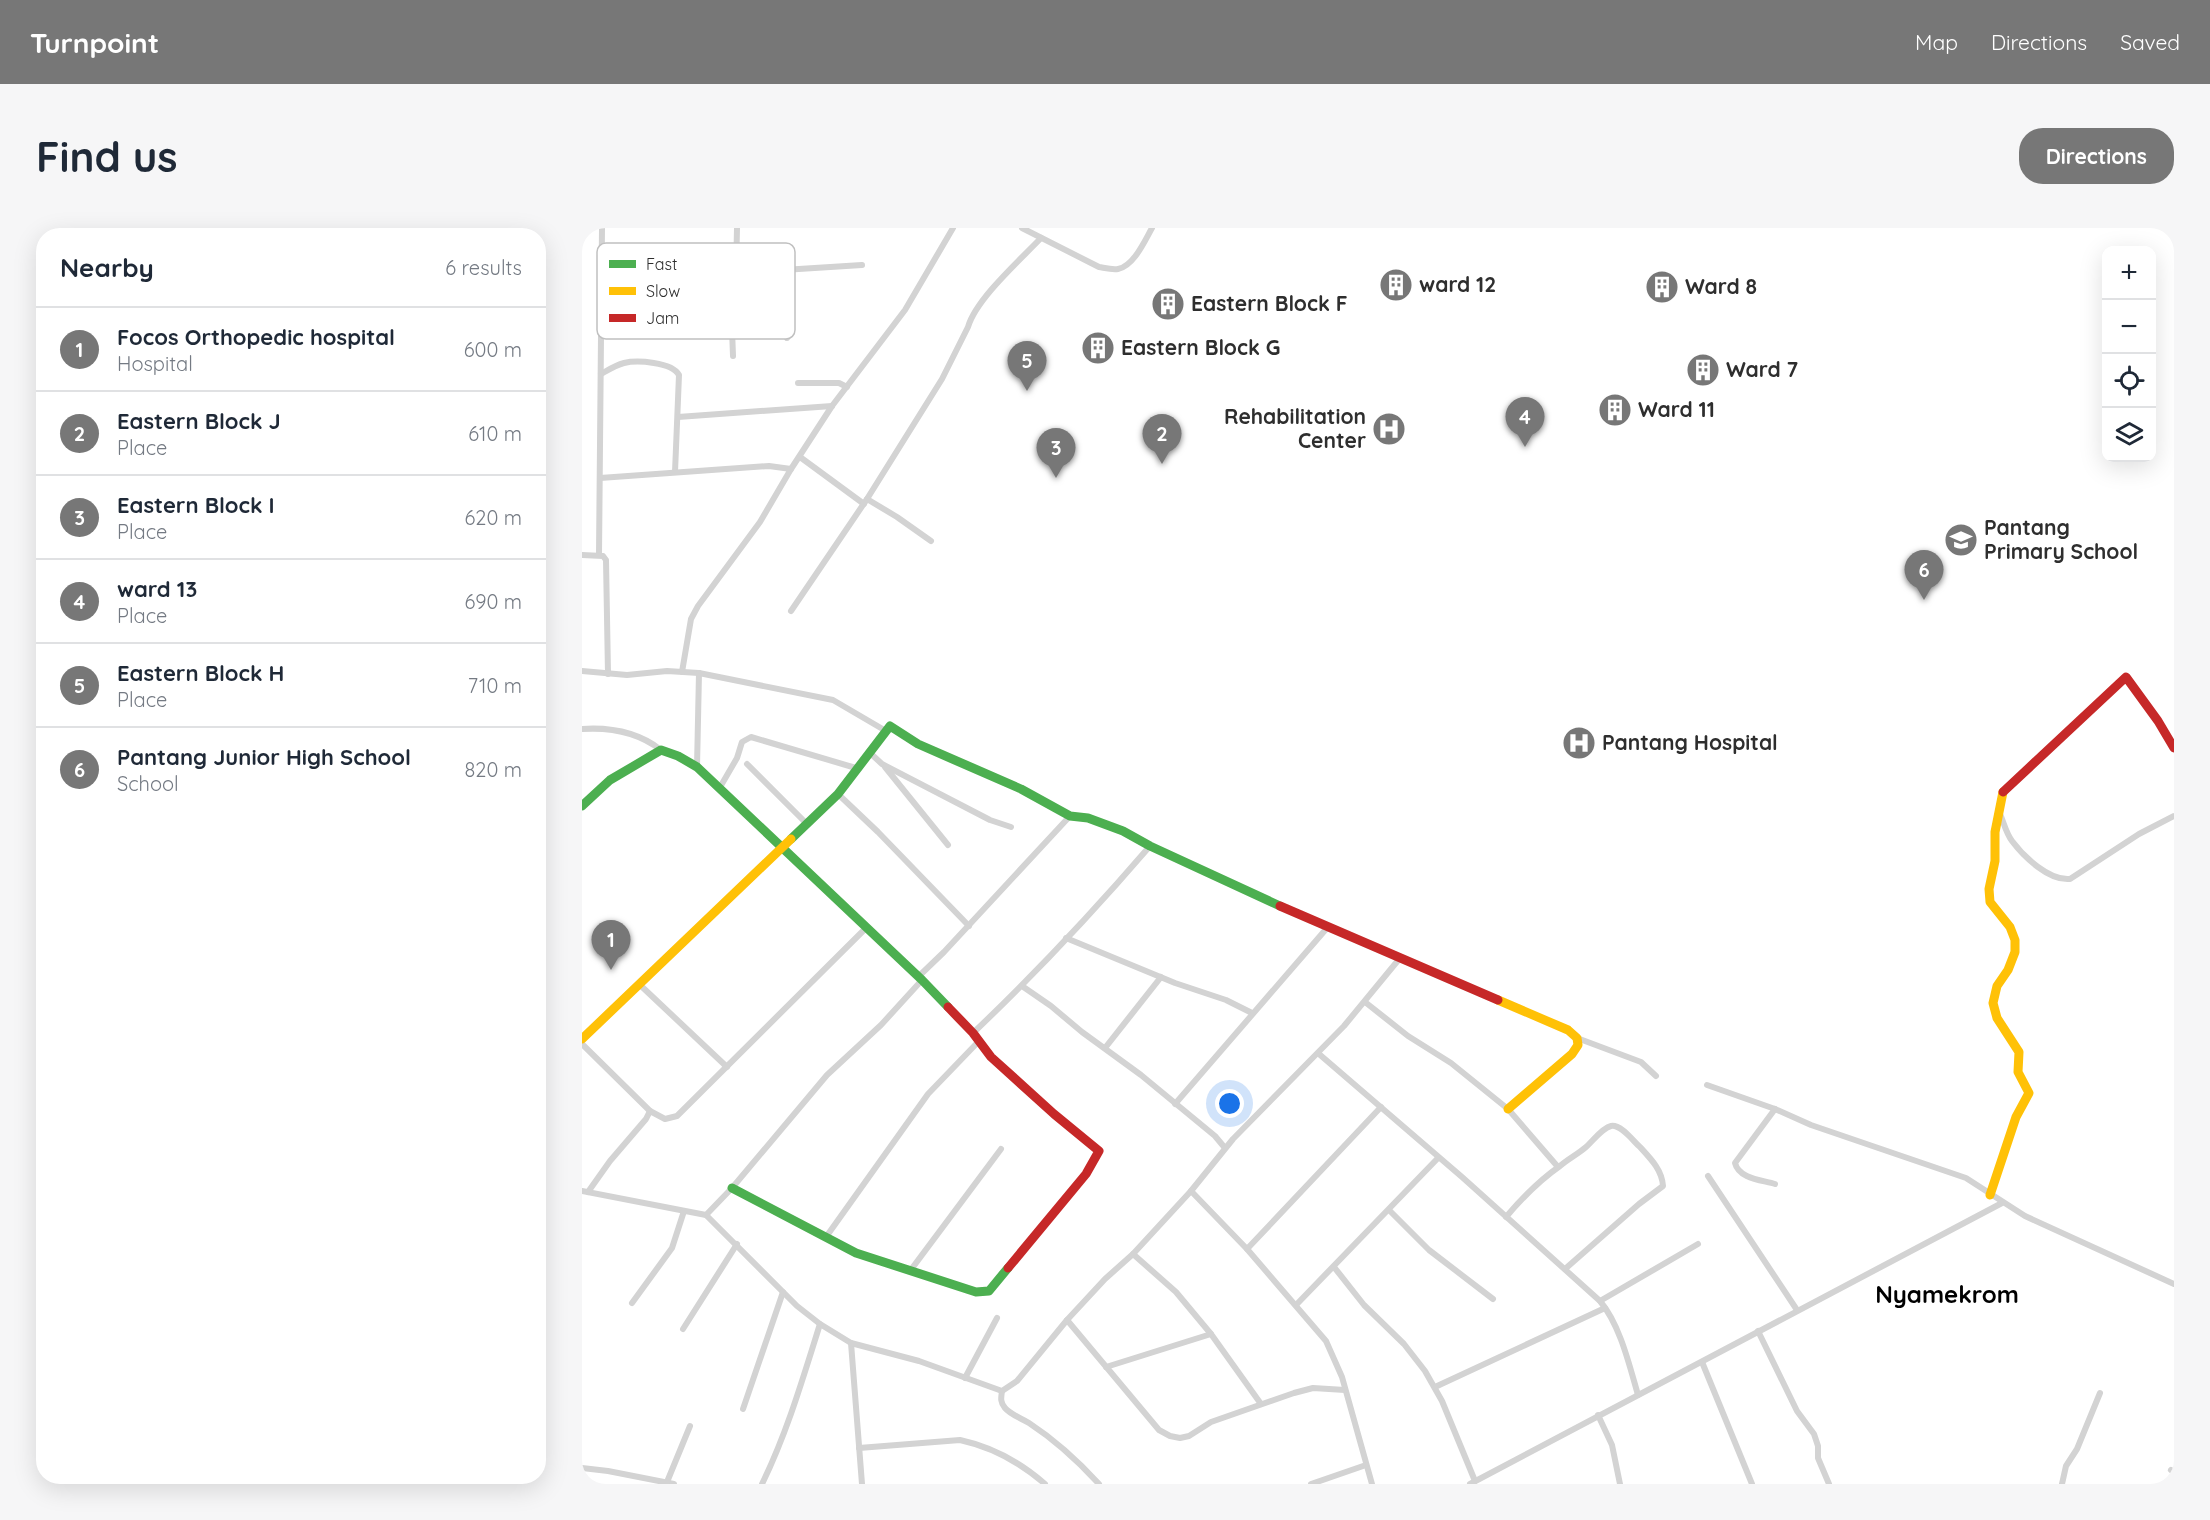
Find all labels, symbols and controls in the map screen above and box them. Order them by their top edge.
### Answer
text: Turnpoint [30,25,159,60]
text: Map [1915,29,1958,55]
text: Directions [1991,29,2087,55]
text: Saved [2120,29,2180,55]
button: Directions [2019,128,2174,184]
text: Find us [36,130,178,183]
legend [597,243,795,339]
map controls [2102,246,2156,462]
button: + [2102,246,2156,300]
text: Nearby [60,251,154,284]
text: Fast [646,254,677,274]
text: 6 results [445,255,522,280]
building icon: ward 12 [1378,267,1414,303]
building icon: Ward 8 [1644,269,1680,305]
place label: ward 12 [1419,271,1496,297]
place label: Ward 8 [1685,273,1757,299]
text: Slow [646,281,680,301]
building icon: Eastern Block F [1150,286,1186,322]
place label: Eastern Block F [1191,290,1348,316]
button: − [2102,300,2156,354]
text: Jam [646,308,679,328]
text: Focos Orthopedic hospital [117,323,395,351]
building icon: Eastern Block G [1080,330,1116,366]
place label: Eastern Block G [1121,334,1280,360]
text: 1 [76,337,83,362]
text: 600 m [464,337,522,362]
pin: 5 [1008,342,1046,391]
text: Hospital [117,351,193,376]
building icon: Ward 7 [1685,352,1721,388]
button: locate [2102,354,2156,408]
place label: Ward 7 [1726,356,1798,382]
building icon: Ward 11 [1597,392,1633,428]
place label: Ward 11 [1638,396,1715,422]
pin: 4 [1506,398,1544,447]
place label: Rehabilitation Center [1224,403,1366,453]
text: Eastern Block J [117,407,281,435]
button: layers [2102,408,2156,462]
hospital icon: Rehabilitation Center [1371,411,1407,447]
pin: 2 [1142,414,1182,464]
text: 2 [74,421,85,446]
text: 610 m [468,421,522,446]
pin: 3 [1036,428,1076,478]
text: Place [117,435,167,460]
text: Eastern Block I [117,491,275,519]
text: 3 [74,505,85,530]
text: 620 m [465,505,522,530]
place label: Pantang Primary School [1984,514,2138,564]
text: Place [117,519,167,544]
school or university icon: Pantang Primary School [1943,522,1979,558]
pin: 6 [1904,550,1944,600]
text: ward 13 [117,575,197,603]
text: 4 [74,589,85,614]
text: 690 m [464,589,522,614]
text: Place [117,603,167,628]
text: Eastern Block H [117,659,284,687]
text: 5 [74,673,85,698]
text: 710 m [468,673,522,698]
text: Place [117,687,167,712]
hospital icon: Pantang Hospital [1561,725,1597,761]
place label: Pantang Hospital [1602,729,1778,755]
text: Pantang Junior High School [117,743,411,771]
text: 6 [74,757,85,782]
text: 820 m [465,757,522,782]
text: School [117,771,179,796]
pin: 1 [591,920,630,970]
your location [1215,1089,1244,1118]
district label: Nyamekrom [1875,1279,2019,1309]

